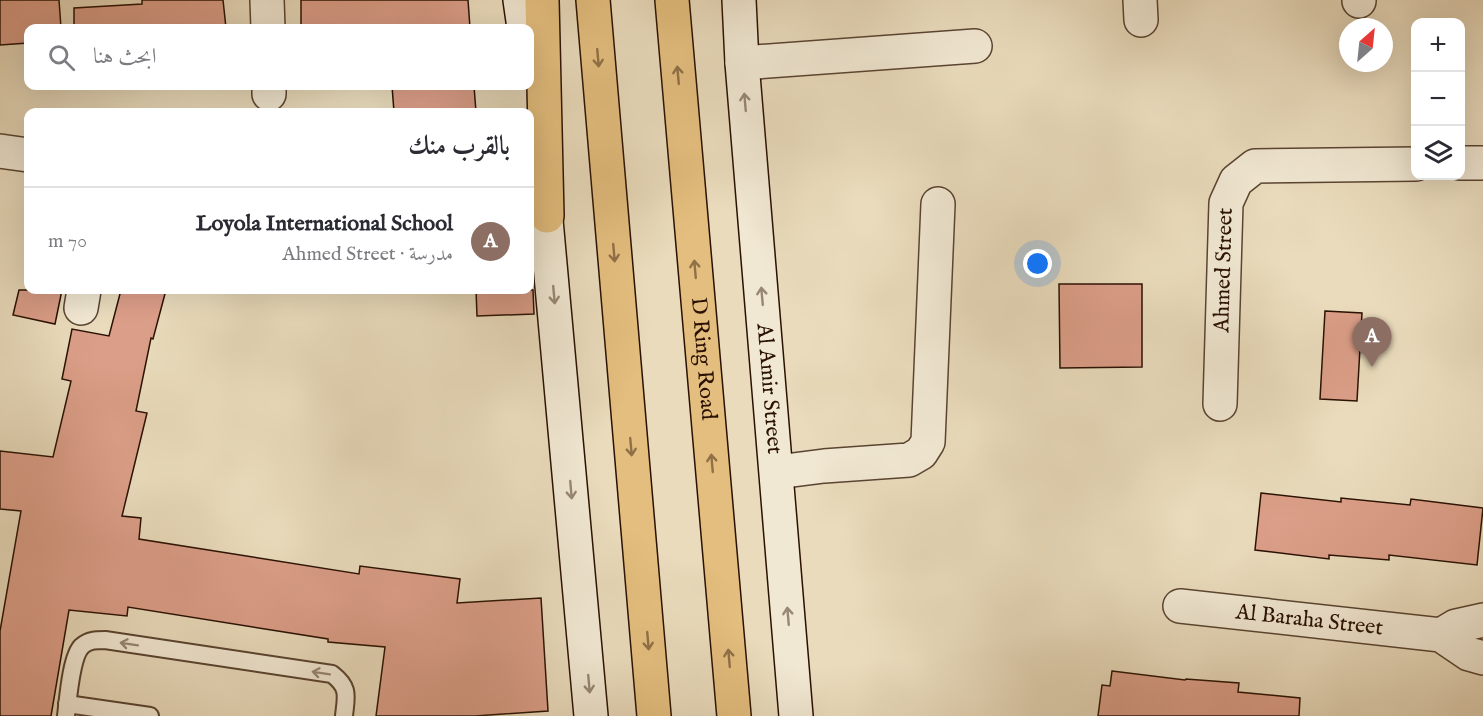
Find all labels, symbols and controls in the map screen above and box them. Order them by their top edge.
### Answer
north arrow [1339,18,1393,72]
map controls [1411,18,1465,180]
button: + [1411,18,1465,72]
search box [24,24,534,90]
icon: search [45,41,78,74]
text: ابحث هنا [93,43,156,71]
one-way arrow [592,48,603,68]
one-way arrow [672,65,683,85]
button: − [1411,72,1465,126]
one-way arrow [740,92,751,112]
button: layers [1411,126,1465,180]
text: بالقرب منك [408,130,510,163]
street label: Ahmed Street [1208,207,1240,334]
text: Loyola International School [196,210,453,238]
text: 70 m [48,229,87,254]
text: A [484,229,497,254]
text: مدرسة · Ahmed Street [282,242,453,267]
one-way arrow [609,242,620,262]
your location [1023,249,1052,278]
one-way arrow [689,260,700,280]
one-way arrow [549,285,560,305]
one-way arrow [756,286,767,306]
street label: D Ring Road [684,296,722,422]
pin: A [1352,318,1392,367]
street label: Al Amir Street [750,321,788,456]
one-way arrow [626,436,637,456]
one-way arrow [706,454,717,474]
one-way arrow [566,479,577,499]
street label: Al Baraha Street [1233,598,1385,642]
one-way arrow [782,606,793,626]
one-way arrow [643,631,654,651]
one-way arrow [119,638,139,649]
one-way arrow [723,648,734,668]
one-way arrow [312,667,332,678]
one-way arrow [583,673,594,693]

